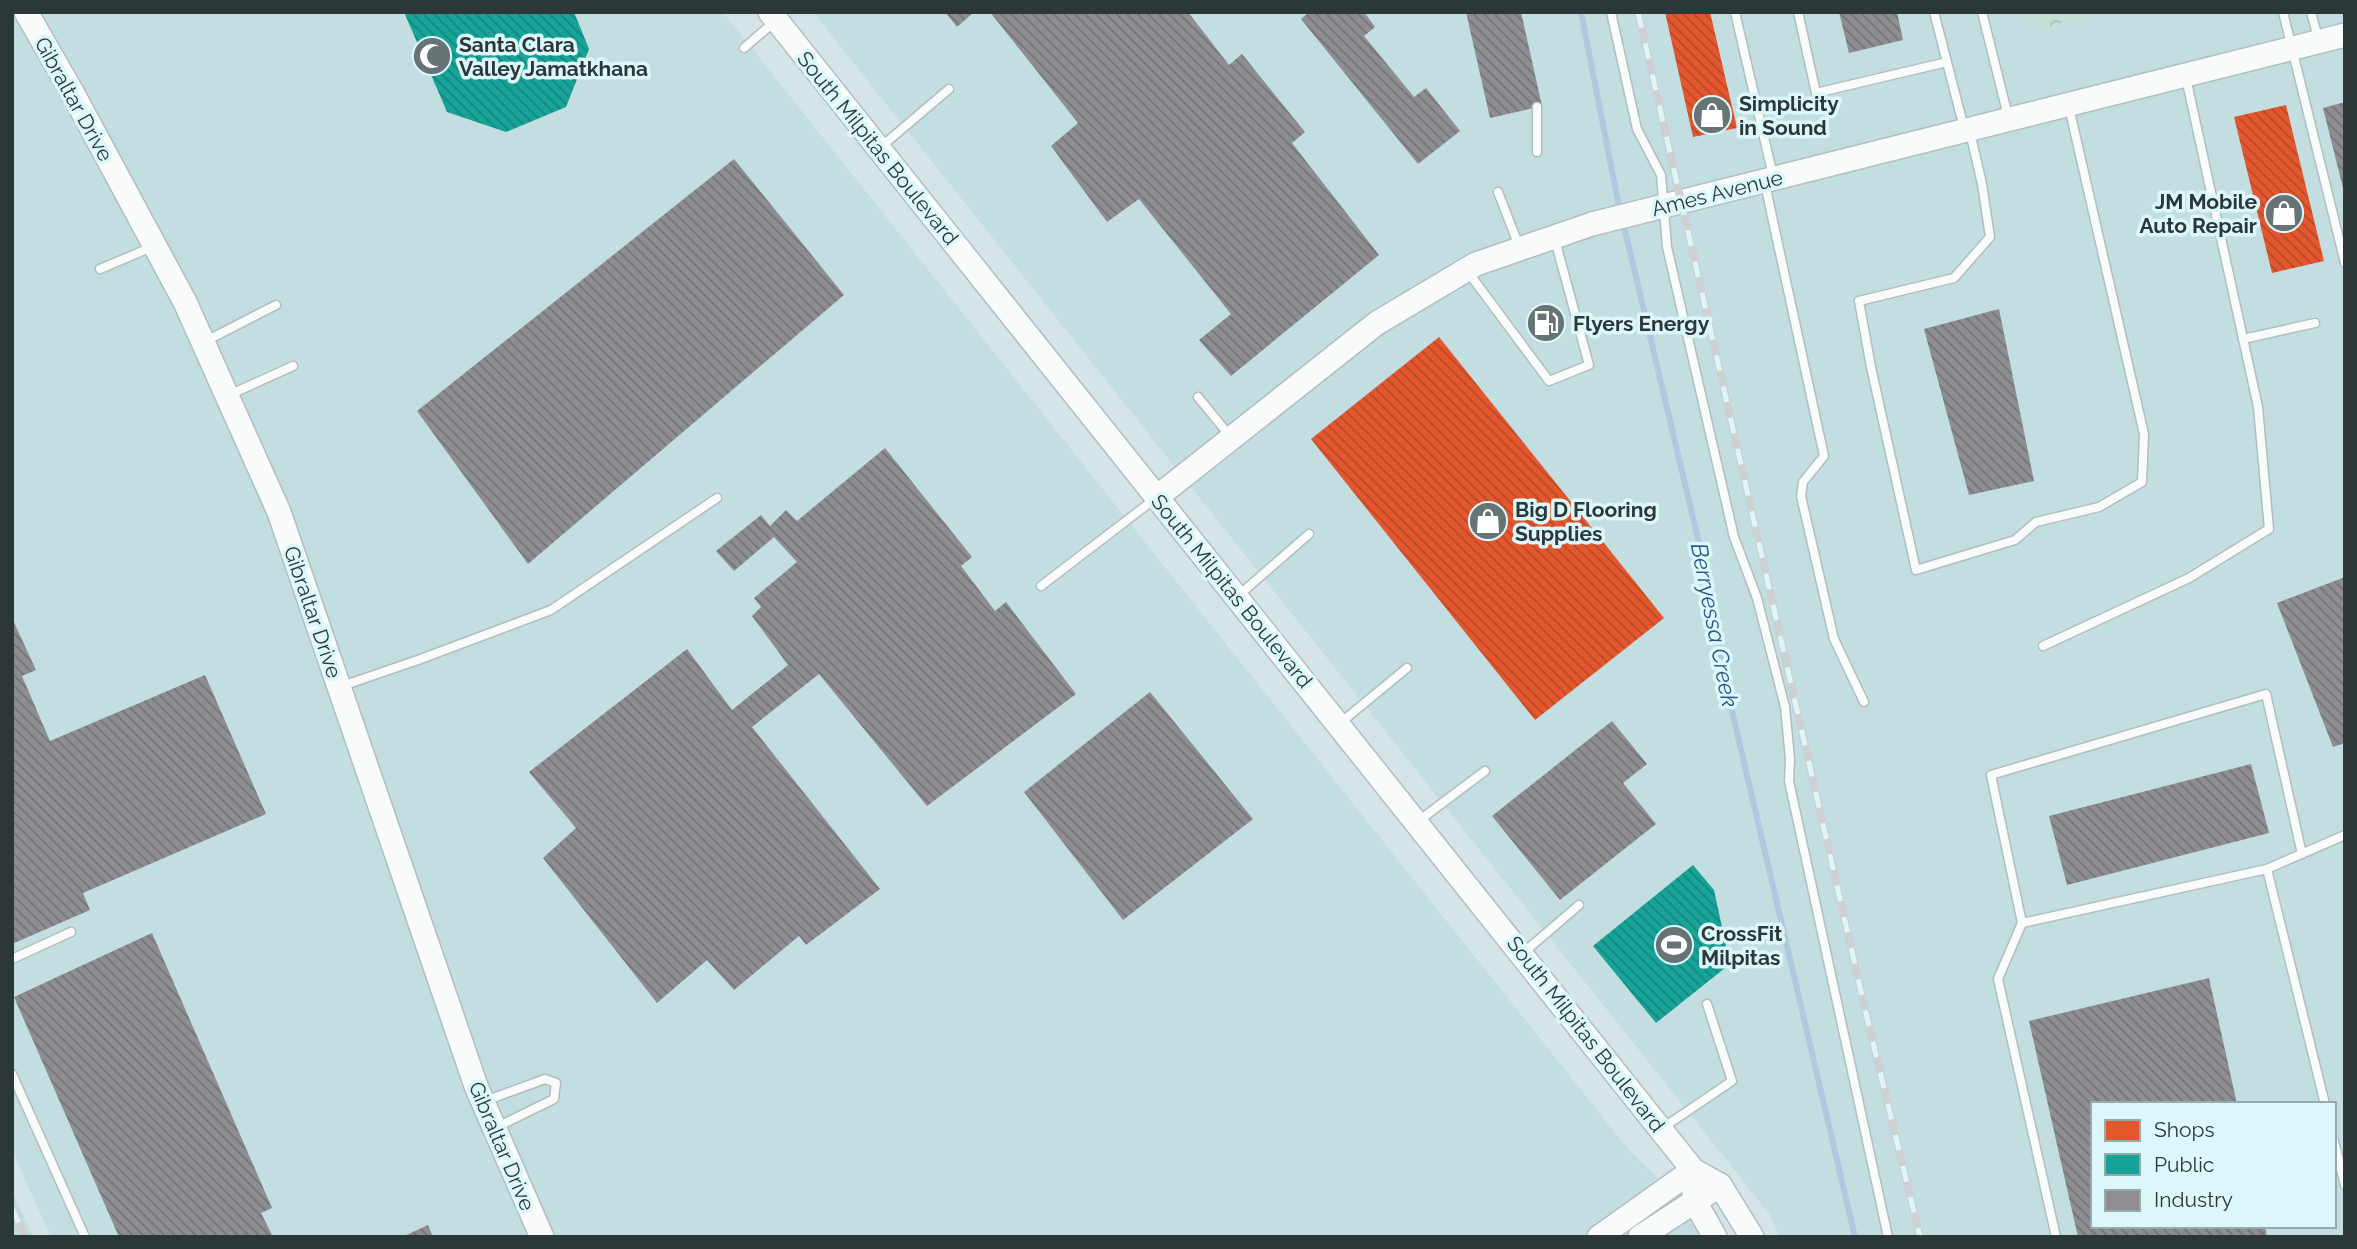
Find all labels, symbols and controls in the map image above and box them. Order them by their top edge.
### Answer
place label: Santa Clara Valley Jamatkhana [459,32,648,81]
street label: Gibraltar Drive [30,33,118,165]
mosque icon: Santa Clara Valley Jamatkhana [411,35,453,77]
street label: South Milpitas Boulevard [792,46,964,250]
place label: Simplicity in Sound [1739,91,1839,140]
shop icon: Simplicity in Sound [1691,94,1733,136]
street label: Ames Avenue [1649,165,1785,221]
place label: JM Mobile Auto Repair [2139,189,2257,238]
shop icon: JM Mobile Auto Repair [2263,192,2305,234]
fuel station icon: Flyers Energy [1525,302,1567,344]
place label: Flyers Energy [1573,311,1710,336]
street label: South Milpitas Boulevard [1146,489,1318,693]
place label: Big D Flooring Supplies [1515,497,1657,546]
shop icon: Big D Flooring Supplies [1467,500,1509,542]
water label: Berryessa Creek [1686,541,1744,709]
street label: Gibraltar Drive [279,543,347,681]
place label: CrossFit Milpitas [1701,921,1782,970]
sports icon: CrossFit Milpitas [1653,924,1695,966]
street label: South Milpitas Boulevard [1502,931,1670,1137]
street label: Gibraltar Drive [464,1078,540,1214]
legend [2091,1102,2336,1228]
text: Shops [2154,1117,2215,1142]
text: Public [2154,1152,2214,1177]
text: Industry [2154,1187,2233,1212]

